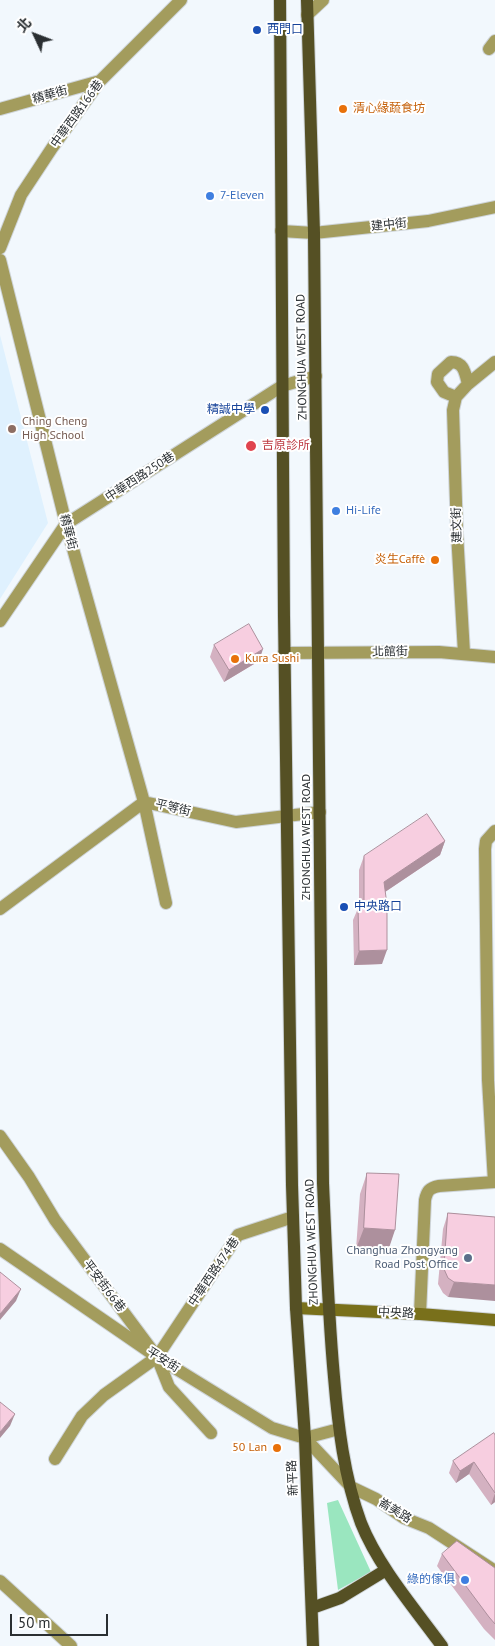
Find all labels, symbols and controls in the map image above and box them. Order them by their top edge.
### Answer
north arrow [10,10,60,60]
text: 北 [13,14,35,36]
place label: 西門口 [267,23,303,37]
marker: 西門口 [251,24,263,36]
street label: 中華西路166巷 [48,78,106,150]
street label: 精華街 [31,83,69,107]
place label: 清心緣蔬食坊 [353,102,425,116]
marker: 清心緣蔬食坊 [337,103,349,115]
place label: 7-Eleven [220,189,264,203]
marker: 7-Eleven [204,190,216,202]
street label: 建中街 [370,216,408,234]
street label: ZHONGHUA WEST ROAD [294,294,310,420]
place label: 精誠中學 [207,403,255,417]
marker: 精誠中學 [259,404,271,416]
place label: Ching Cheng High School [22,415,87,443]
marker: Ching Cheng High School [6,423,18,435]
marker: 吉原診所 [244,439,258,453]
place label: 吉原診所 [262,439,310,453]
street label: 中華西路250巷 [103,449,177,505]
place label: Hi-Life [346,504,381,518]
marker: Hi-Life [330,505,342,517]
street label: 建文街 [449,507,465,543]
street label: 精華街 [56,513,80,551]
place label: 炎生Caffè [375,553,425,567]
marker: 炎生Caffè [429,554,441,566]
street label: 北館街 [372,644,408,660]
place label: Kura Sushi [245,652,299,666]
marker: Kura Sushi [229,653,241,665]
street label: ZHONGHUA WEST ROAD [300,774,314,900]
street label: 平等街 [154,797,192,819]
place label: 中央路口 [354,900,402,914]
marker: 中央路口 [338,901,350,913]
street label: ZHONGHUA WEST ROAD [303,1179,321,1305]
street label: 中華西路474巷 [186,1235,242,1309]
place label: Changhua Zhongyang Road Post Office [346,1244,458,1272]
marker: Changhua Zhongyang Road Post Office [462,1252,474,1264]
street label: 平安街66巷 [80,1257,128,1315]
street label: 中央路 [378,1305,414,1321]
street label: 平安街 [144,1344,182,1376]
place label: 50 Lan [232,1441,267,1455]
marker: 50 Lan [271,1442,283,1454]
street label: 新平路 [285,1460,301,1496]
street label: 崙美路 [376,1496,414,1526]
place label: 綠的傢俱 [407,1573,455,1587]
marker: 綠的傢俱 [459,1574,471,1586]
scale bar [12,1604,110,1636]
text: 50 m [18,1613,51,1632]

